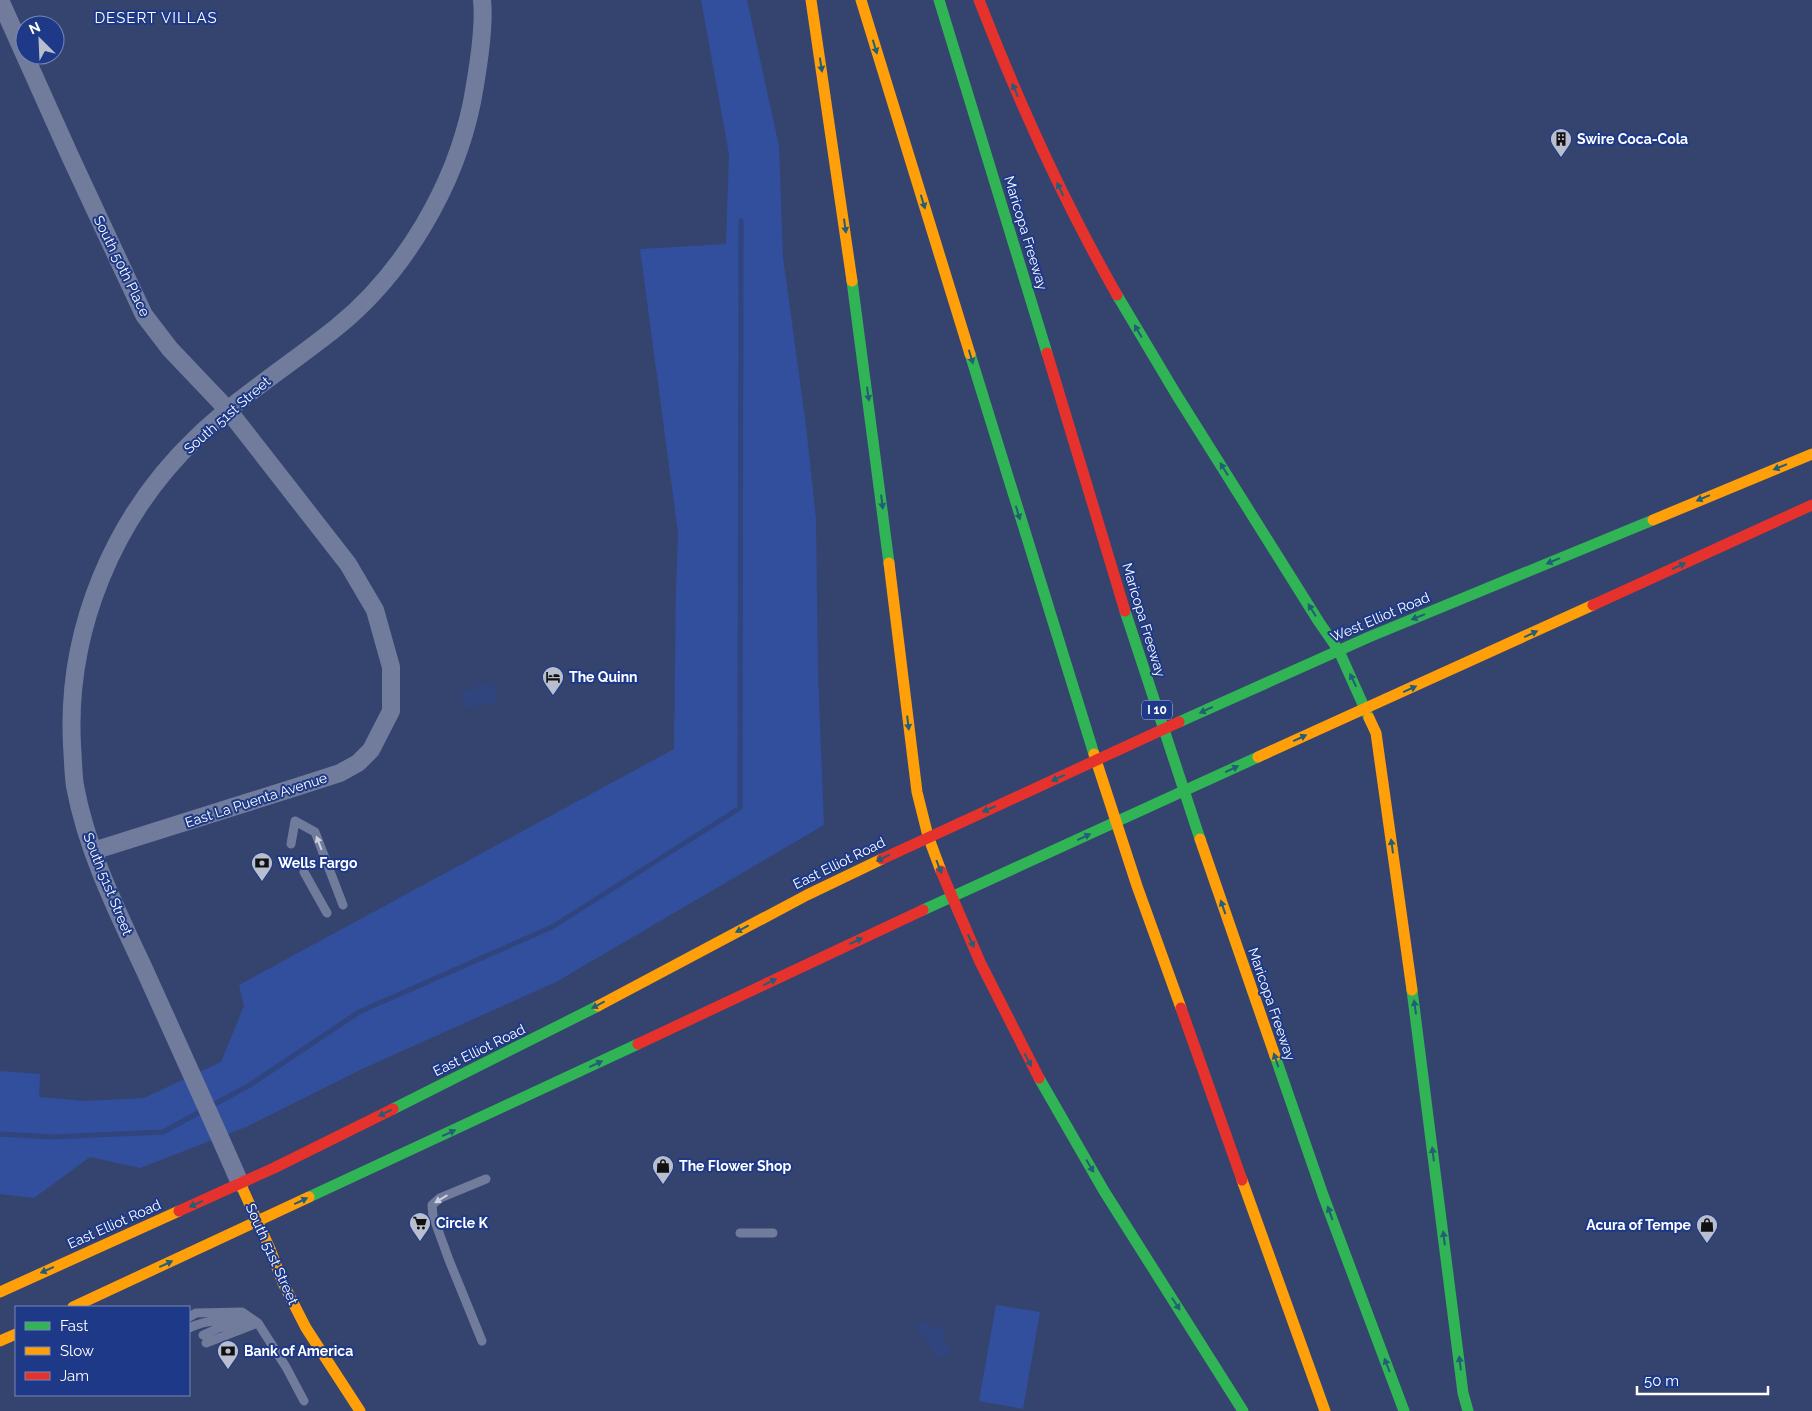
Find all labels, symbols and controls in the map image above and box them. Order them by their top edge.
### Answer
district label: DESERT VILLAS [94,9,218,27]
north arrow [15,15,65,65]
text: N [27,19,43,38]
one-way arrow [872,39,880,54]
one-way arrow [818,58,826,74]
one-way arrow [1010,83,1018,97]
building icon: Swire Coca-Cola [1549,127,1573,158]
place label: Swire Coca-Cola [1577,131,1688,147]
street label: Maricopa Freeway [1001,174,1051,292]
one-way arrow [1056,182,1064,196]
one-way arrow [920,195,928,210]
street label: South 50th Place [91,213,153,319]
one-way arrow [841,219,849,235]
one-way arrow [1134,325,1143,338]
one-way arrow [967,350,975,365]
street label: South 51st Street [181,373,274,457]
one-way arrow [864,387,872,403]
one-way arrow [1220,463,1229,476]
one-way arrow [1772,463,1787,471]
one-way arrow [878,494,886,510]
one-way arrow [1696,495,1710,503]
one-way arrow [1015,505,1023,520]
one-way arrow [1545,557,1560,565]
street label: Maricopa Freeway [1119,561,1169,679]
one-way arrow [1671,562,1686,571]
street label: West Elliot Road [1328,589,1432,645]
one-way arrow [1307,604,1317,617]
one-way arrow [1410,613,1425,621]
one-way arrow [1524,629,1538,637]
hotel icon: The Quinn [541,665,565,696]
place label: The Quinn [569,669,638,685]
one-way arrow [1348,673,1356,687]
one-way arrow [1403,684,1417,692]
road number: I 10 [1142,700,1172,720]
one-way arrow [1198,706,1213,714]
one-way arrow [904,715,912,731]
one-way arrow [1293,734,1307,742]
one-way arrow [1225,765,1239,773]
street label: East La Puenta Avenue [183,769,329,831]
one-way arrow [1051,774,1065,782]
one-way arrow [982,806,996,814]
street label: South 51st Street [80,830,136,938]
one-way arrow [1077,832,1091,840]
street label: East Elliot Road [790,834,888,892]
one-way arrow [315,835,323,850]
one-way arrow [1388,837,1396,853]
bank icon: Wells Fargo [250,851,274,882]
one-way arrow [876,854,891,862]
place label: Wells Fargo [278,855,358,871]
one-way arrow [935,860,943,875]
one-way arrow [1219,899,1226,914]
one-way arrow [734,925,749,933]
one-way arrow [966,934,975,949]
one-way arrow [849,937,863,945]
street label: Maricopa Freeway [1245,945,1299,1063]
one-way arrow [763,978,778,986]
one-way arrow [1410,998,1418,1014]
one-way arrow [591,1001,605,1010]
street label: East Elliot Road [430,1021,528,1079]
one-way arrow [1272,1052,1280,1067]
one-way arrow [1024,1053,1032,1067]
one-way arrow [589,1060,603,1068]
one-way arrow [378,1109,392,1117]
one-way arrow [442,1128,456,1136]
one-way arrow [1429,1146,1437,1162]
shop icon: The Flower Shop [651,1154,675,1185]
place label: The Flower Shop [679,1158,791,1174]
one-way arrow [1086,1159,1095,1172]
one-way arrow [435,1194,448,1203]
street label: East Elliot Road [65,1196,163,1252]
one-way arrow [294,1197,309,1205]
one-way arrow [189,1200,203,1208]
street label: South 51st Street [243,1201,302,1307]
one-way arrow [1326,1205,1334,1220]
supermarket icon: Circle K [408,1211,432,1242]
shop icon: Acura of Tempe [1695,1213,1719,1244]
place label: Circle K [436,1215,489,1231]
place label: Acura of Tempe [1586,1217,1692,1233]
one-way arrow [1440,1229,1448,1245]
one-way arrow [159,1260,173,1268]
one-way arrow [40,1267,54,1275]
one-way arrow [1171,1297,1180,1311]
legend [15,1306,190,1396]
text: Fast [60,1317,88,1335]
bank icon: Bank of America [216,1339,240,1370]
text: Slow [60,1342,94,1360]
place label: Bank of America [244,1343,353,1359]
one-way arrow [1455,1355,1463,1371]
one-way arrow [1383,1358,1390,1373]
scale bar [1637,1364,1768,1396]
text: Jam [60,1367,89,1385]
text: 50 m [1644,1372,1679,1390]

